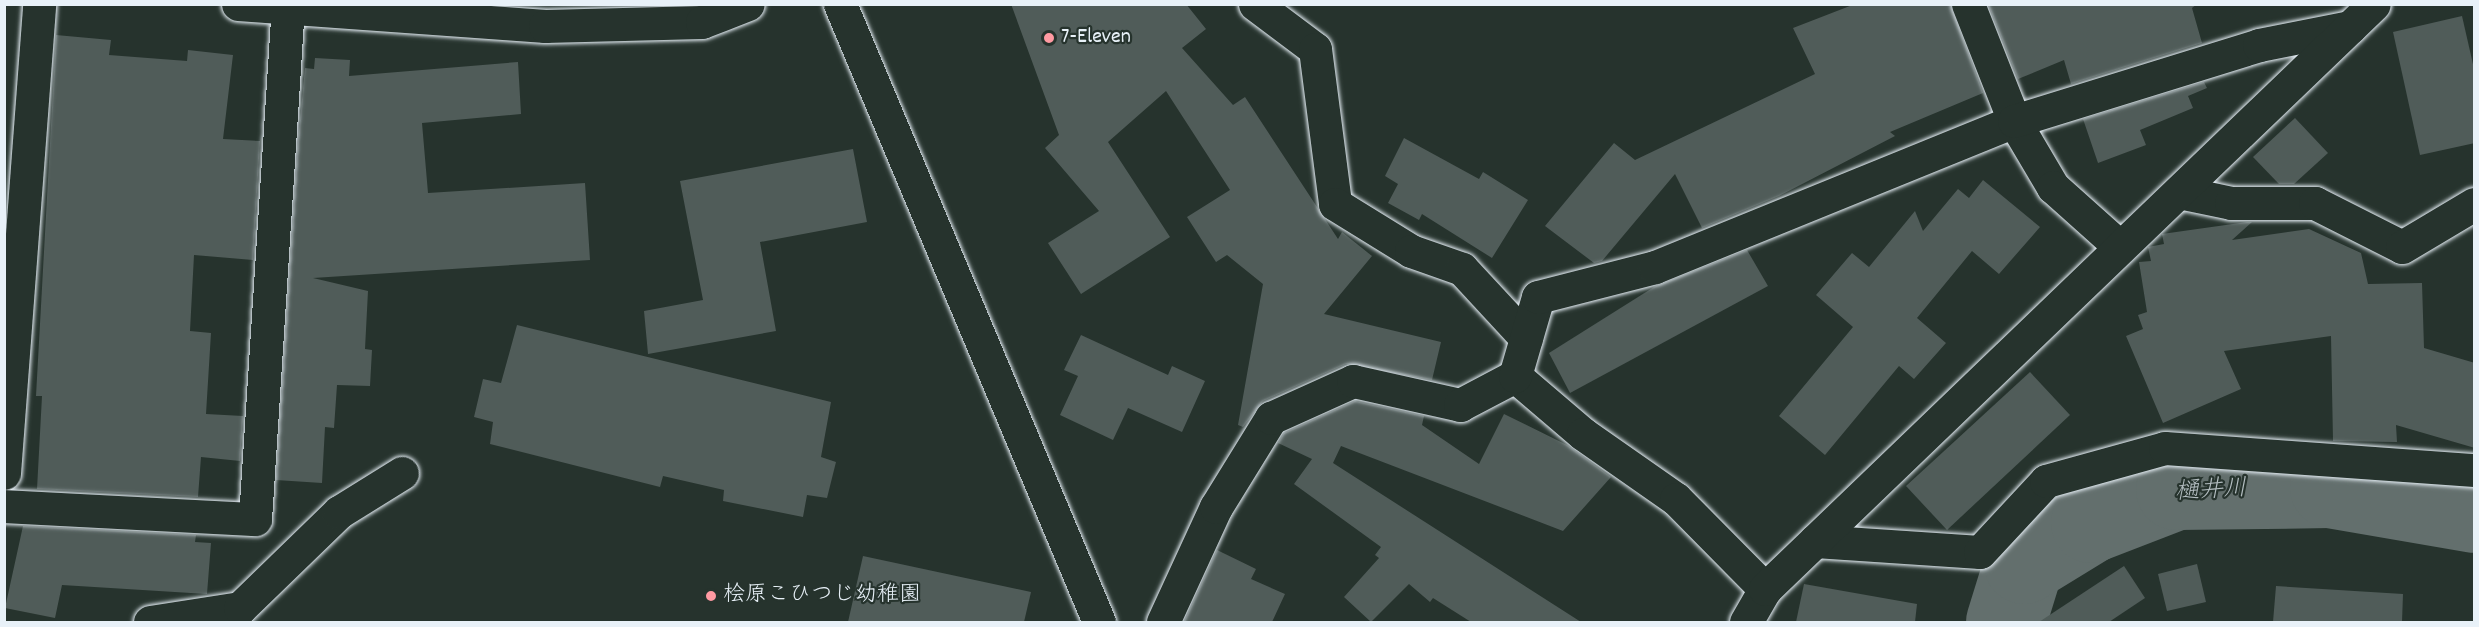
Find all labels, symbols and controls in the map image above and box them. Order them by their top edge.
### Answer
place label: 7-Eleven [1061,25,1131,51]
marker: 7-Eleven [1042,31,1056,45]
water label: 樋井川 [2174,476,2248,508]
place label: 桧原こひつじ幼稚園 [723,583,921,609]
marker: 桧原こひつじ幼稚園 [704,589,718,603]

